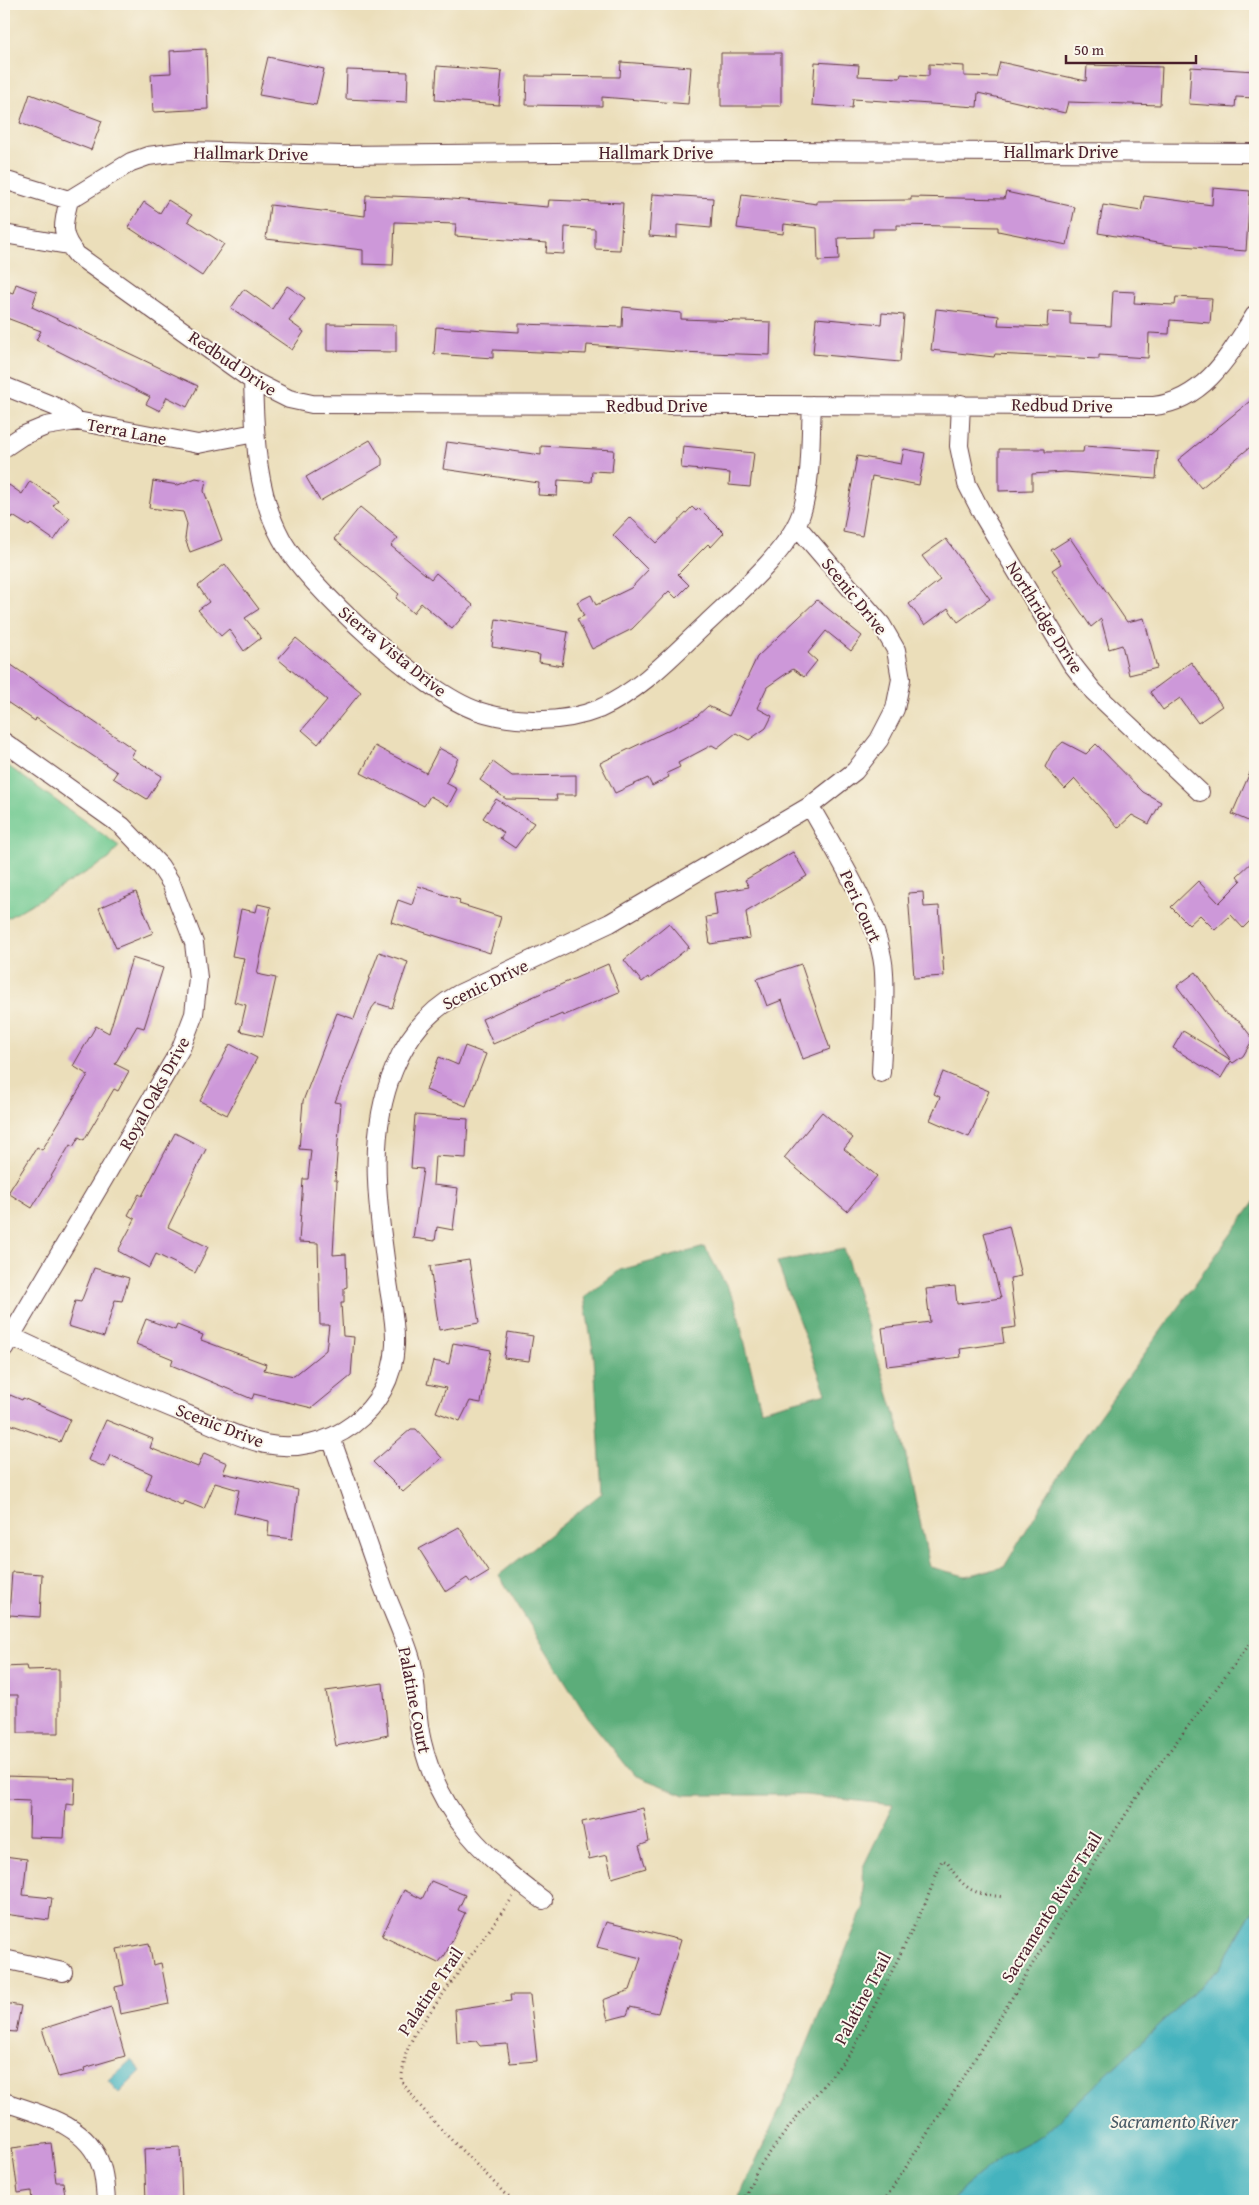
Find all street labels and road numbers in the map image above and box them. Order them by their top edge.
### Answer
street label: Hallmark Drive [1004,138,1118,165]
street label: Hallmark Drive [193,139,309,167]
street label: Hallmark Drive [599,139,713,166]
street label: Redbud Drive [183,323,283,403]
street label: Redbud Drive [1011,391,1113,419]
street label: Redbud Drive [606,392,708,419]
street label: Terra Lane [85,410,169,452]
street label: Scenic Drive [815,551,895,641]
street label: Northridge Drive [999,555,1091,679]
street label: Sierra Vista Drive [333,599,453,703]
street label: Peri Court [833,865,889,947]
street label: Scenic Drive [437,952,533,1016]
street label: Royal Oaks Drive [112,1031,196,1155]
street label: Scenic Drive [172,1396,268,1454]
street label: Palatine Court [391,1644,439,1756]
street label: Sacramento River Trail [994,1826,1108,1988]
street label: Palatine Trail [390,1941,470,2041]
street label: Palatine Trail [826,1947,898,2049]

